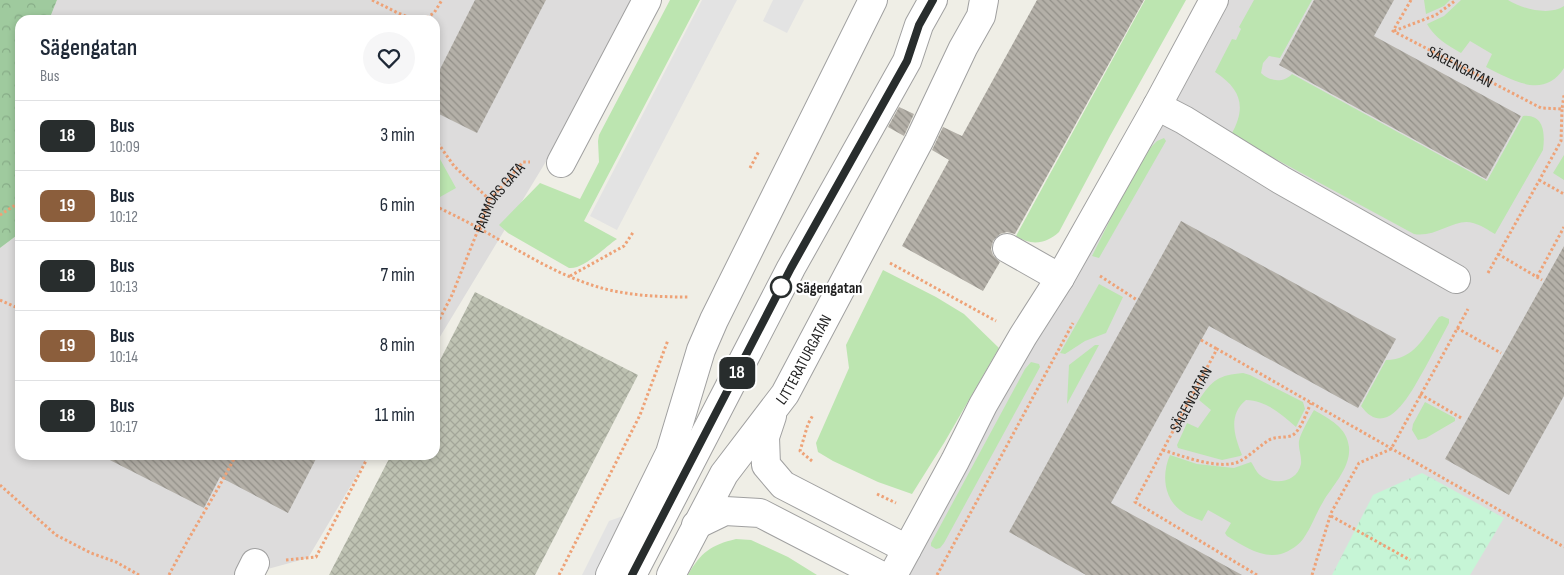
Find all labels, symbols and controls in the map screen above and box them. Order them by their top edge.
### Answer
button: heart [363,32,415,84]
text: Sägengatan [40,33,137,62]
street label: SÄGENGATAN [1424,43,1496,92]
text: Bus [40,67,60,86]
text: Bus [110,115,135,138]
text: 3 min [380,124,415,147]
text: 18 [60,125,75,146]
text: 10:09 [110,138,140,157]
street label: FARMORS GATA [470,159,529,236]
text: Bus [110,185,135,208]
text: 6 min [380,194,415,217]
text: 19 [60,195,75,216]
text: 10:12 [110,208,138,227]
text: Bus [110,255,135,278]
text: 7 min [381,264,415,287]
text: 18 [60,265,75,286]
marker: Sägengatan [770,276,792,298]
text: 10:13 [110,278,138,297]
place label: Sägengatan [796,279,862,298]
street label: LITTERATURGATAN [772,312,836,409]
text: Bus [110,325,135,348]
text: 8 min [380,334,415,357]
text: 19 [60,335,75,356]
text: 10:14 [110,348,138,367]
line badge: 18 [714,357,760,389]
text: 18 [729,362,745,383]
street label: SÄGENGATAN [1166,364,1217,436]
text: Bus [110,395,135,418]
text: 11 min [375,404,415,427]
text: 18 [60,405,75,426]
text: 10:17 [110,418,138,437]

